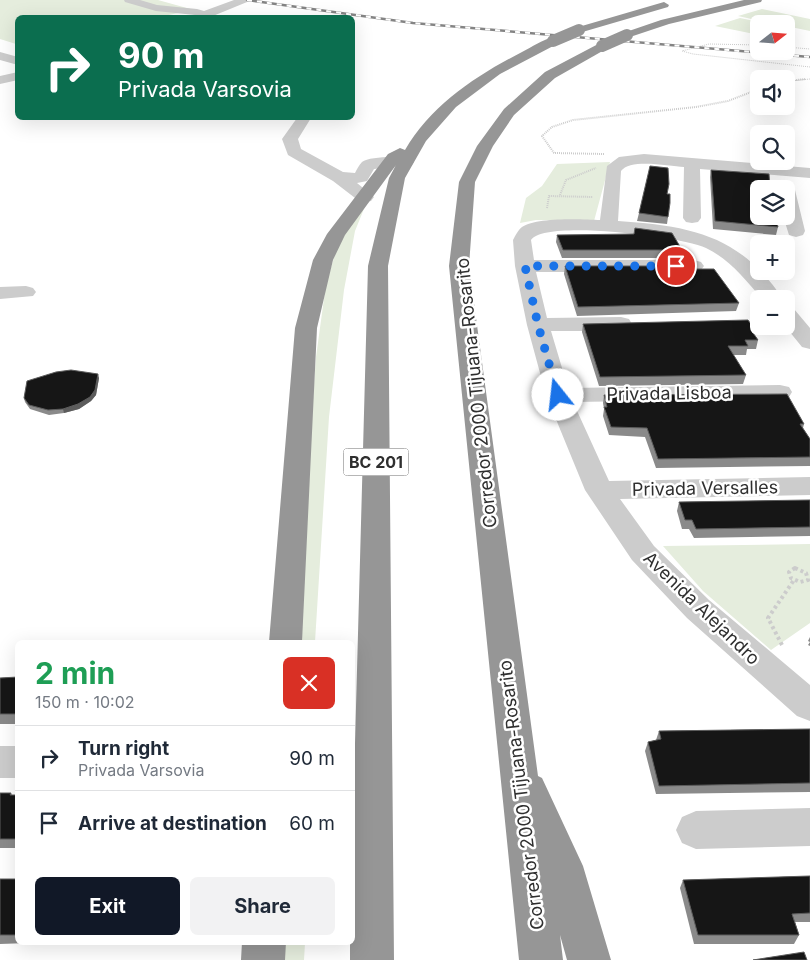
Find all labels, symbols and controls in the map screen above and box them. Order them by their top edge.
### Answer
north arrow [750,15,795,60]
map controls [750,15,795,335]
text: 90 m [118,34,205,76]
icon: right [35,35,100,100]
button: sound [750,70,795,115]
text: Privada Varsovia [118,76,292,102]
button: search [750,125,795,170]
button: layers [750,180,795,225]
button: + [750,235,795,280]
pin [655,245,697,287]
icon: arrive [662,252,690,280]
street label: Corredor 2000 Tijuana-Rosarito [451,257,501,529]
button: − [750,290,795,335]
position arrow [531,368,583,420]
street label: Privada Lisboa [606,381,732,405]
road number: BC 201 [344,448,408,476]
street label: Privada Versalles [632,476,778,500]
street label: Avenida Alejandro [640,547,764,669]
text: 2 min [35,655,115,691]
button: close [283,657,335,709]
street label: Corredor 2000 Tijuana-Rosarito [494,659,548,931]
text: 150 m · 10:02 [35,692,135,712]
text: Turn right [78,737,169,760]
icon: right [35,744,63,772]
text: 90 m [289,747,335,770]
text: Privada Varsovia [78,760,204,780]
icon: arrive [35,809,63,837]
text: Arrive at destination [78,812,267,835]
text: 60 m [289,812,335,835]
button: Exit [35,877,180,935]
button: Share [190,877,335,935]

